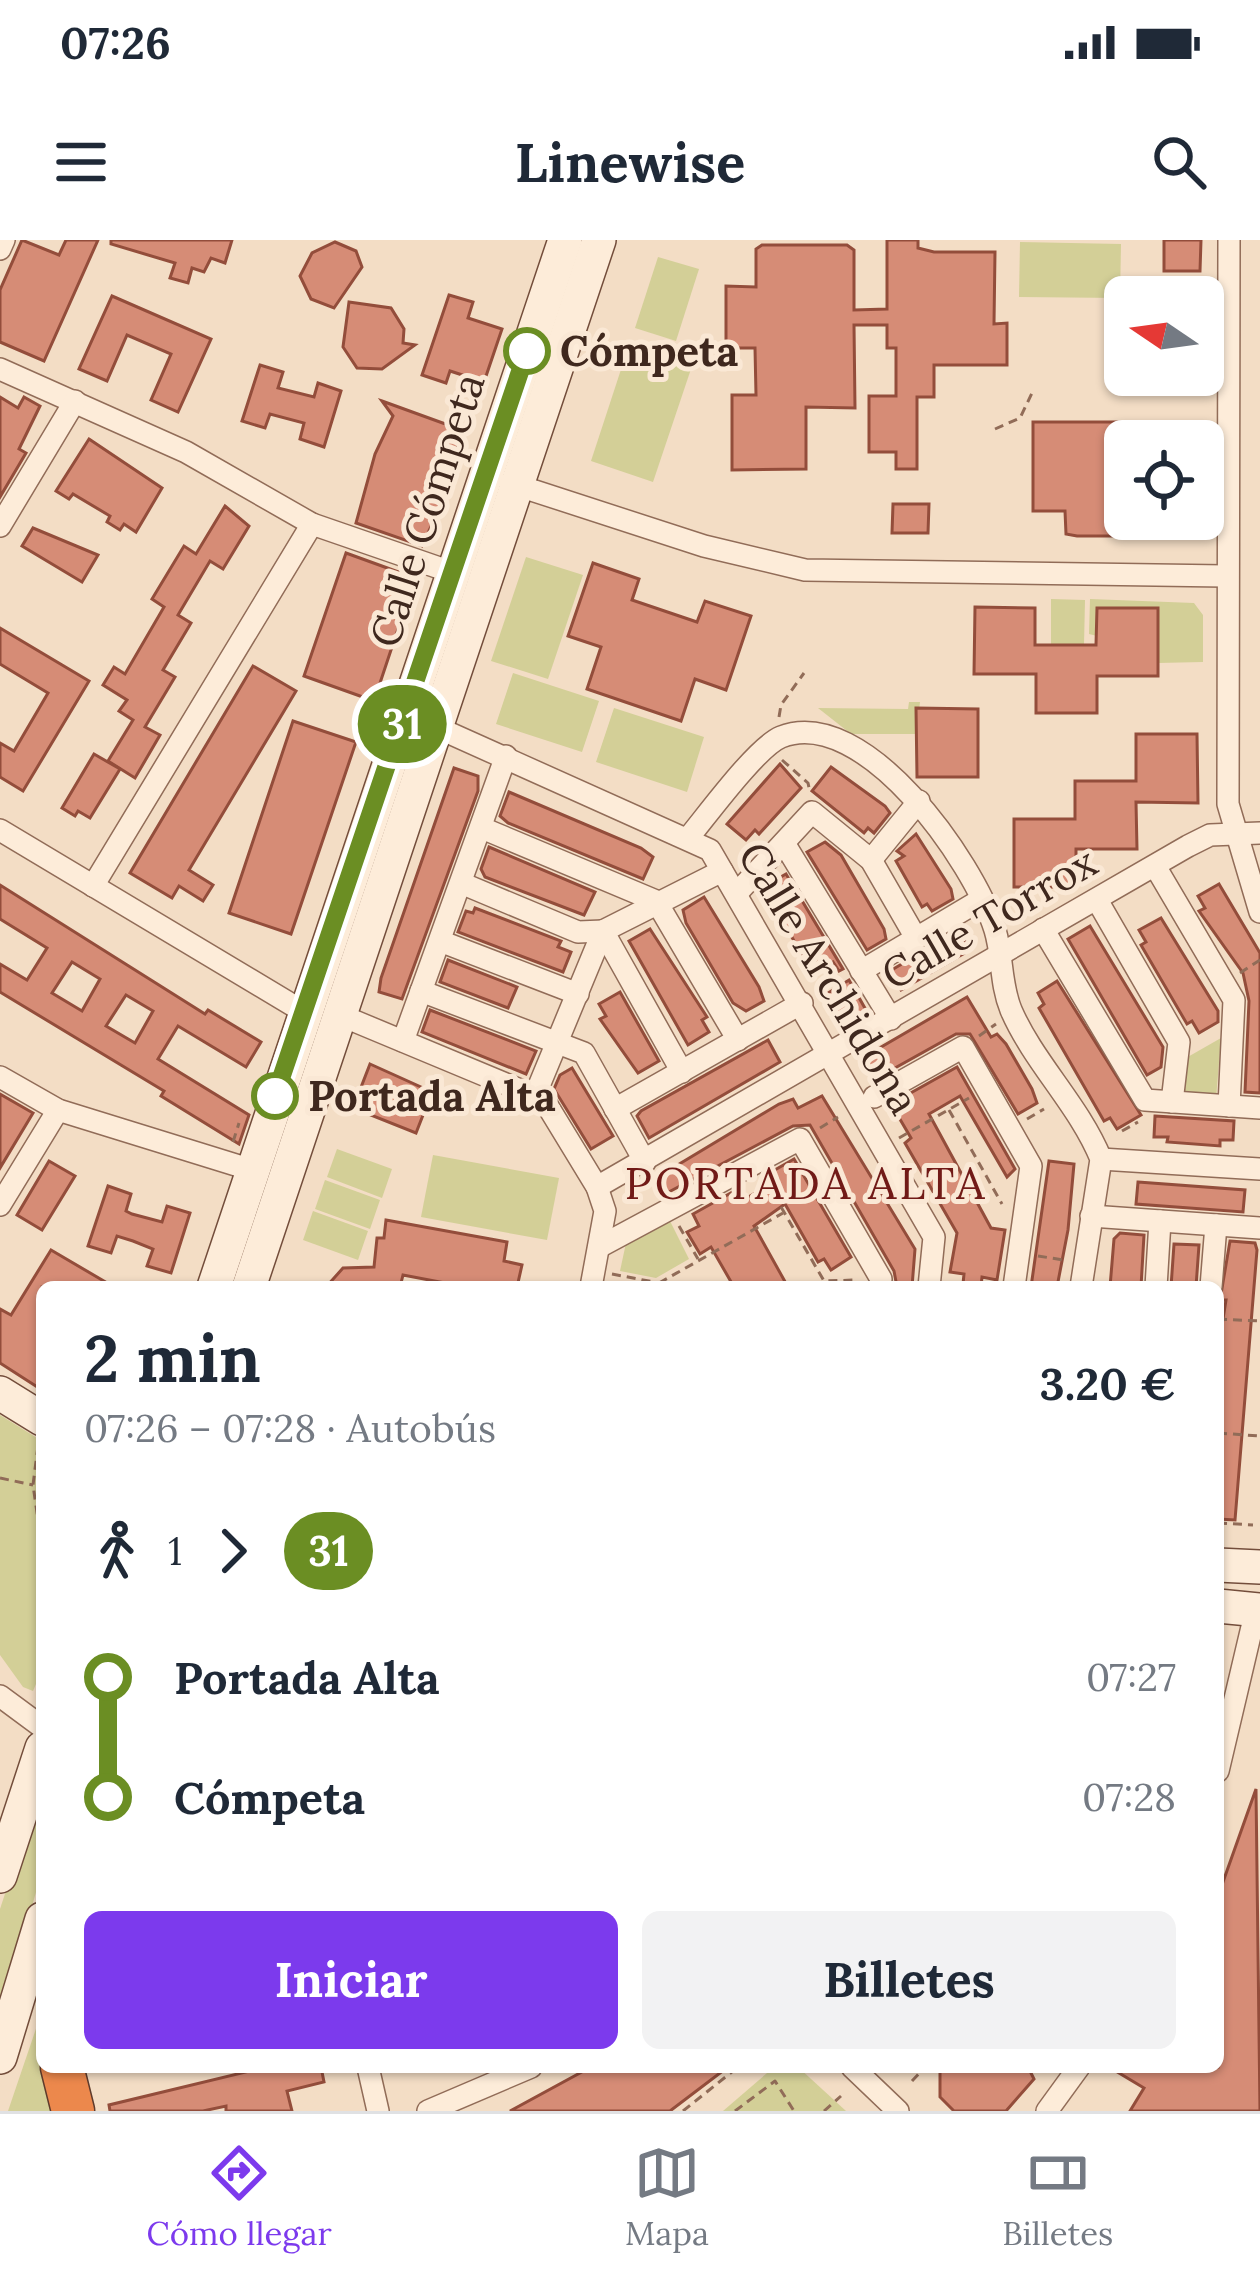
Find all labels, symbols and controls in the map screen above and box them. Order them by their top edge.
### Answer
text: 07:26 [60,14,171,71]
text: Linewise [515,128,745,197]
icon: menu [48,129,114,195]
icon: search [1146,129,1212,195]
north arrow [1104,276,1224,396]
map controls [1104,276,1224,540]
place label: Cómpeta [560,324,738,378]
marker: Cómpeta [505,329,549,373]
street label: Calle Cómpeta [357,366,497,654]
button: locate [1104,420,1224,540]
line badge: 31 [348,685,456,763]
text: 31 [382,697,422,751]
street label: Calle Archidona [727,832,931,1124]
street label: Calle Torrox [872,835,1106,1001]
place label: Portada Alta [308,1069,556,1123]
marker: Portada Alta [253,1074,297,1118]
district label: PORTADA ALTA [625,1154,987,1211]
text: 2 min [84,1316,261,1400]
text: 3.20 € [1039,1355,1176,1412]
text: 07:26 – 07:28 · Autobús [84,1403,496,1453]
icon: walk [84,1518,150,1584]
icon: forward [200,1518,266,1584]
text: 31 [308,1524,349,1578]
text: 1 [168,1526,182,1576]
text: Portada Alta [174,1649,440,1706]
text: 07:27 [1086,1652,1176,1702]
text: Cómpeta [174,1769,365,1826]
text: 07:28 [1082,1772,1176,1822]
button: Iniciar [84,1911,618,2049]
button: Billetes [642,1911,1176,2049]
tab: Cómo llegar [147,2140,332,2254]
tab: Mapa [625,2140,709,2254]
tab: Billetes [1002,2140,1113,2254]

